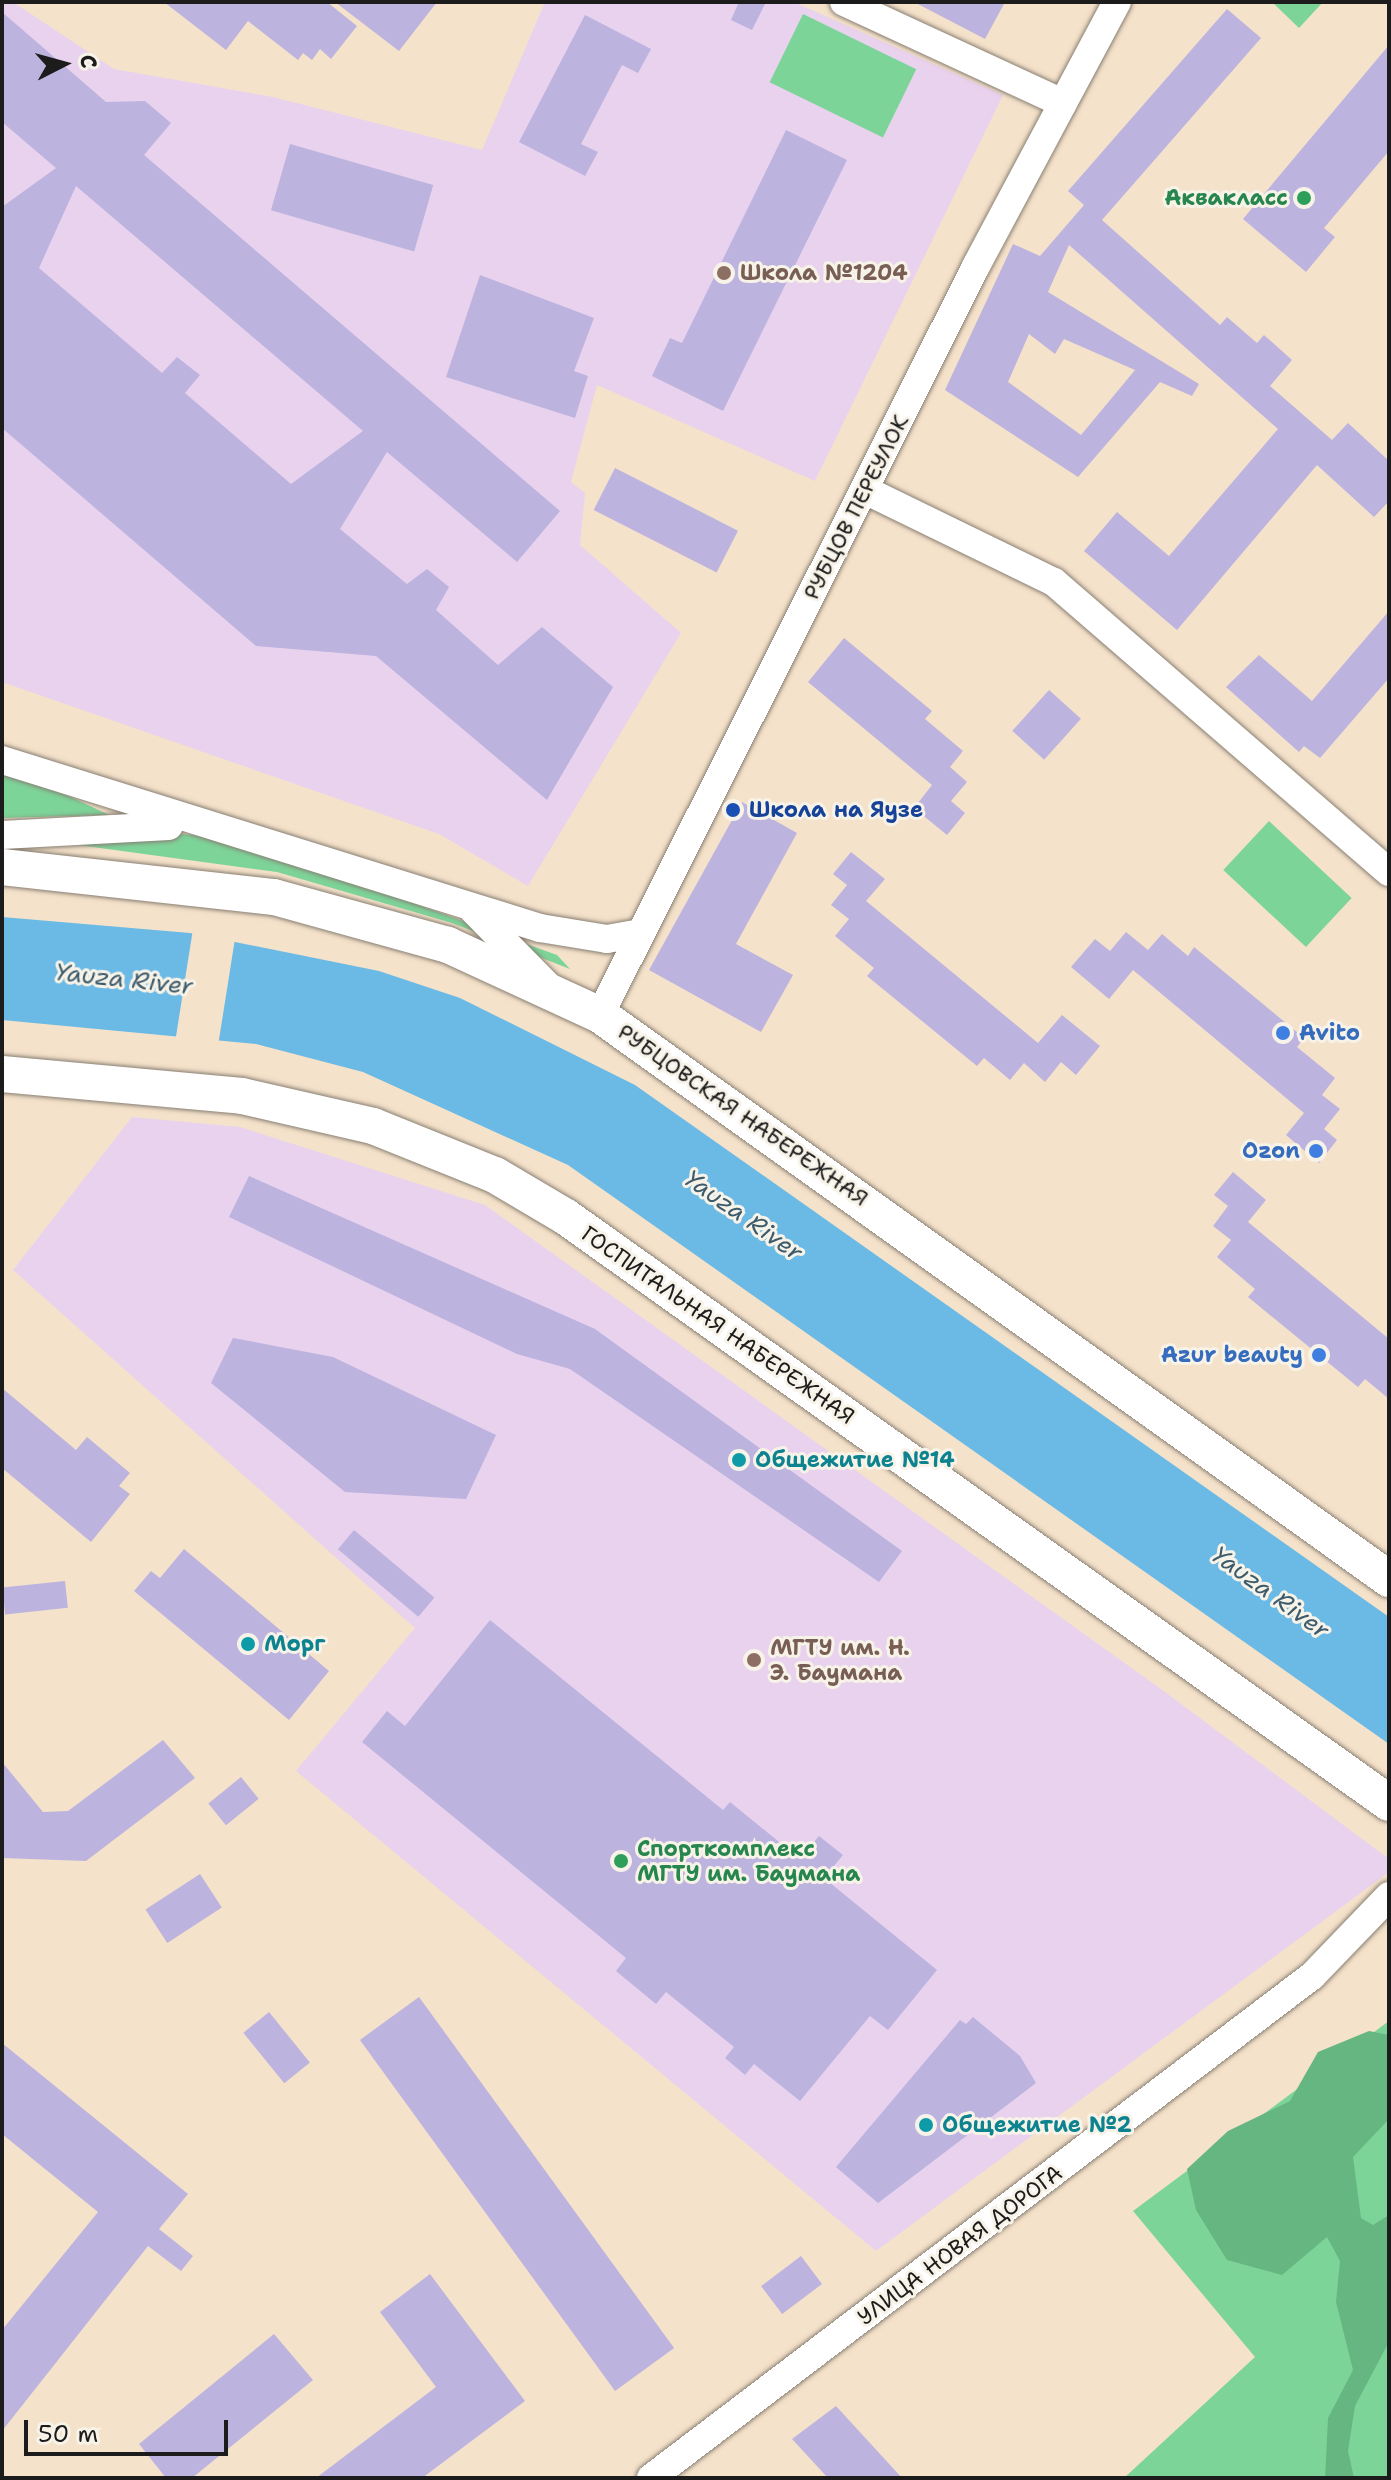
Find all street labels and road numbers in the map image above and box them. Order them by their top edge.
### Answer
street label: РУБЦОВ ПЕРЕУЛОК [798,410,914,604]
street label: РУБЦОВСКАЯ НАБЕРЕЖНАЯ [613,1018,873,1212]
street label: ГОСПИТАЛЬНАЯ НАБЕРЕЖНАЯ [576,1220,860,1430]
street label: УЛИЦА НОВАЯ ДОРОГА [852,2159,1068,2331]

